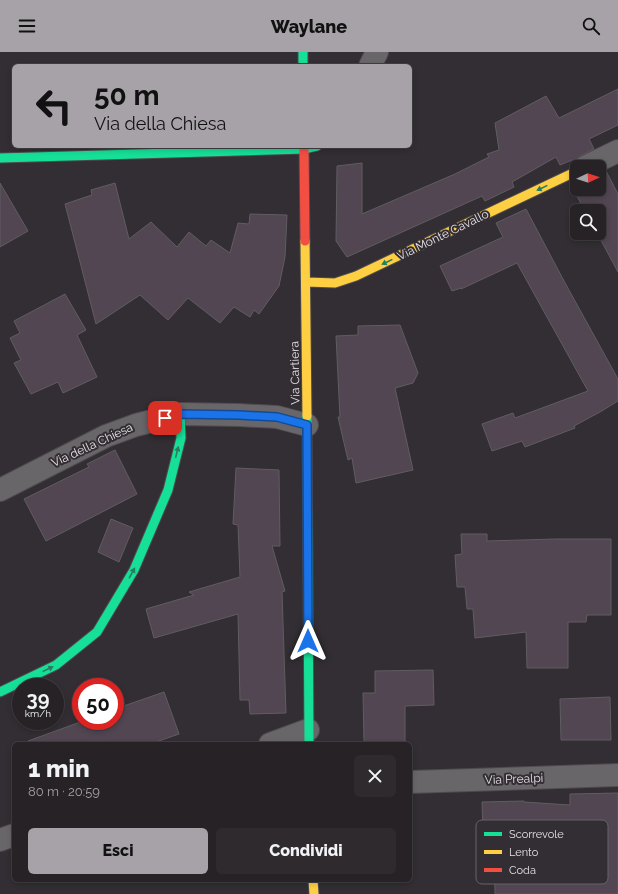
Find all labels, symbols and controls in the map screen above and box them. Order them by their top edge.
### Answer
icon: menu [16,15,38,37]
icon: search [580,15,602,37]
text: Waylane [271,16,347,37]
text: 50 m [94,79,160,112]
icon: left [28,80,80,132]
text: Via della Chiesa [94,113,226,134]
north arrow [570,160,606,196]
map controls [570,160,606,240]
one-way arrow [536,185,547,191]
button: search [570,204,606,240]
street label: Via Monte Cavallo [395,207,491,263]
one-way arrow [381,259,392,265]
street label: Via Cartiera [287,341,303,405]
pin [148,401,182,435]
icon: arrive [154,407,176,429]
street label: Via della Chiesa [49,420,135,470]
one-way arrow [175,446,181,458]
one-way arrow [128,567,135,579]
position arrow [287,620,329,662]
one-way arrow [42,666,53,672]
speed limit sign: 50 [72,678,124,730]
text: 39 [27,687,49,711]
text: km/h [25,708,51,719]
text: 1 min [28,754,90,783]
button: close [354,755,396,797]
street label: Via Prealpi [484,771,544,787]
text: 80 m · 20:59 [28,784,100,799]
legend [476,820,608,884]
button: Esci [28,828,208,874]
button: Condividi [216,828,396,874]
text: Scorrevole [509,828,564,841]
text: Lento [509,846,539,859]
text: Coda [509,864,536,877]

